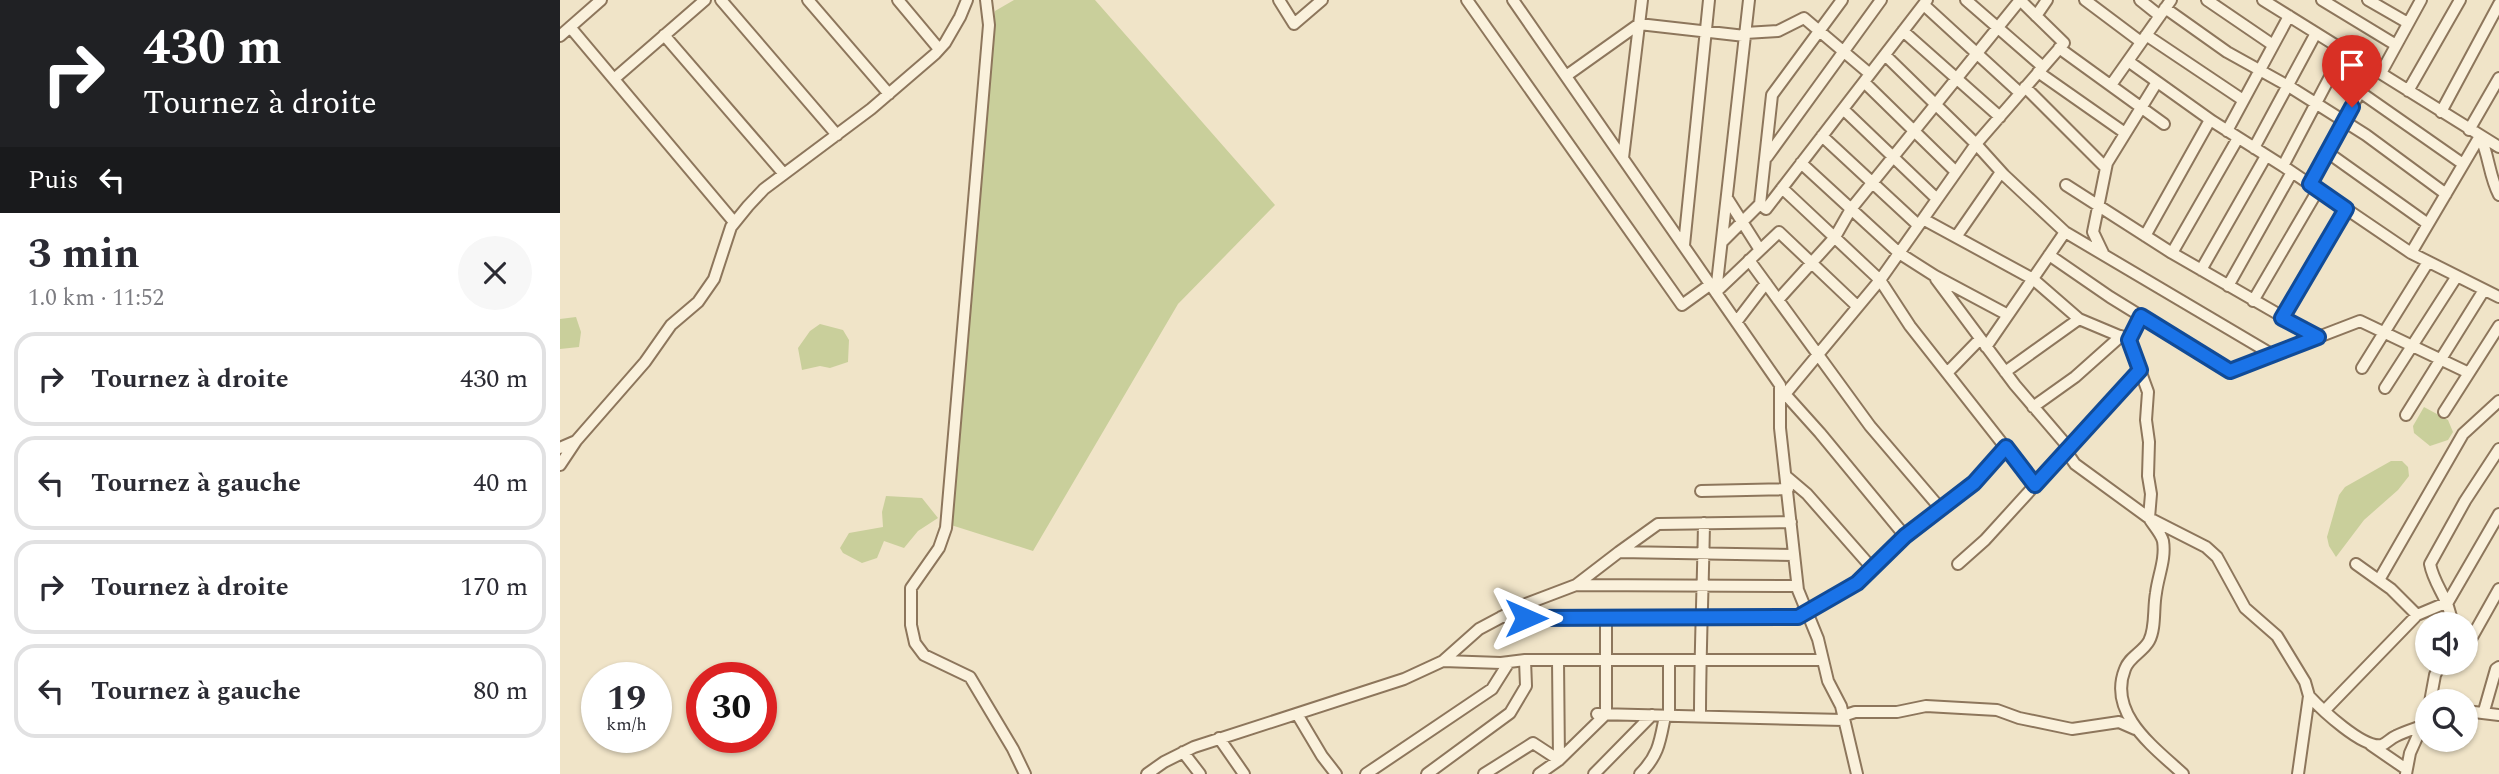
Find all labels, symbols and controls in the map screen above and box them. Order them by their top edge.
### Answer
text: 430 m [143,11,282,86]
icon: right [28,28,119,119]
pin [2322,35,2382,107]
icon: arrive [2333,46,2371,84]
text: Tournez à droite [143,79,377,128]
text: Puis [28,160,79,200]
icon: left [93,161,131,199]
text: 3 min [28,223,140,286]
button: close [458,236,532,310]
text: 1.0 km · 11:52 [28,281,164,316]
text: Tournez à droite [91,359,289,399]
text: 430 m [460,359,528,399]
icon: right [32,360,70,398]
text: Tournez à gauche [91,463,301,503]
text: 40 m [473,463,528,503]
icon: left [32,464,70,502]
text: Tournez à droite [91,567,289,607]
text: 170 m [460,567,528,607]
icon: right [32,568,70,606]
position arrow [1489,581,1563,655]
map controls [2415,612,2478,752]
button: sound [2415,612,2478,675]
speed limit sign: 30 [686,662,777,753]
text: Tournez à gauche [91,671,301,711]
text: 80 m [473,671,528,711]
icon: left [32,672,70,710]
text: 19 [607,672,646,725]
button: search [2415,689,2478,752]
text: km/h [606,711,647,738]

